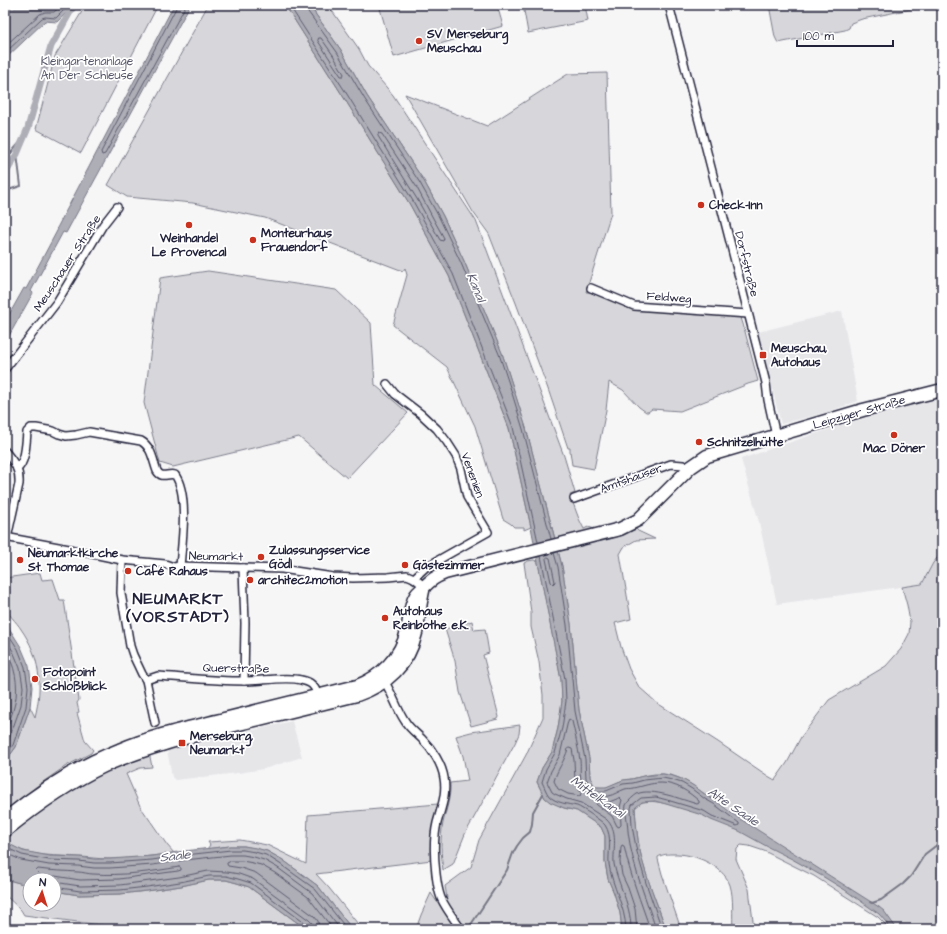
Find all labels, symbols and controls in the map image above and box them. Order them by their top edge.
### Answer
scale bar [797,22,893,48]
place label: SV Merseburg Meuschau [426,26,509,57]
text: 100 m [803,28,834,45]
marker: SV Merseburg Meuschau [414,36,424,46]
park label: Kleingartenanlage An Der Schleuse [41,53,134,84]
place label: Check-Inn [709,197,762,214]
marker: Check-Inn [696,200,706,210]
street label: Meuschauer Straße [30,211,105,315]
marker: Weinhandel Le Provencal [184,220,194,230]
place label: Monteurhaus Frauendorf [261,225,332,256]
place label: Weinhandel Le Provencal [152,230,227,261]
street label: Dorfstraße [730,230,763,299]
marker: Monteurhaus Frauendorf [248,235,258,245]
water label: Kanal [462,270,491,306]
street label: Feldweg [646,287,692,309]
place label: Meuschau, Autohaus [771,340,827,371]
marker: Meuschau, Autohaus [758,350,768,360]
street label: Leipziger Straße [811,391,908,435]
marker: Mac Döner [889,430,899,440]
place label: Schnitzelhütte [706,434,784,451]
marker: Schnitzelhütte [694,437,704,447]
place label: Mac Döner [863,440,925,457]
street label: Venenien [457,450,489,500]
street label: Amtshäuser [598,459,665,498]
place label: Zulassungsservice Gödl [269,542,371,573]
place label: Neumarktkirche St. Thomae [27,545,119,576]
street label: Neumarkt [189,548,243,565]
marker: Zulassungsservice Gödl [256,552,266,562]
marker: Neumarktkirche St. Thomae [15,555,25,565]
place label: Gästezimmer [413,557,485,574]
marker: Gästezimmer [400,560,410,570]
place label: Café Rahaus [136,563,208,580]
marker: Café Rahaus [123,566,133,576]
place label: architec2motion [257,572,347,589]
marker: architec2motion [245,575,255,585]
district label: NEUMARKT (VORSTADT) [125,588,230,628]
place label: Autohaus Reinbothe e.K. [393,603,469,634]
marker: Autohaus Reinbothe e.K. [380,613,390,623]
street label: Querstraße [203,659,270,678]
place label: Fotopoint Schloßblick [42,664,107,695]
marker: Fotopoint Schloßblick [30,674,40,684]
place label: Merseburg, Neumarkt [190,728,253,759]
marker: Merseburg, Neumarkt [177,738,187,748]
water label: Mittelkanal [567,772,630,823]
water label: Alte Saale [704,783,764,831]
water label: Saale [159,845,192,867]
north arrow [22,872,62,912]
text: N [39,875,47,890]

